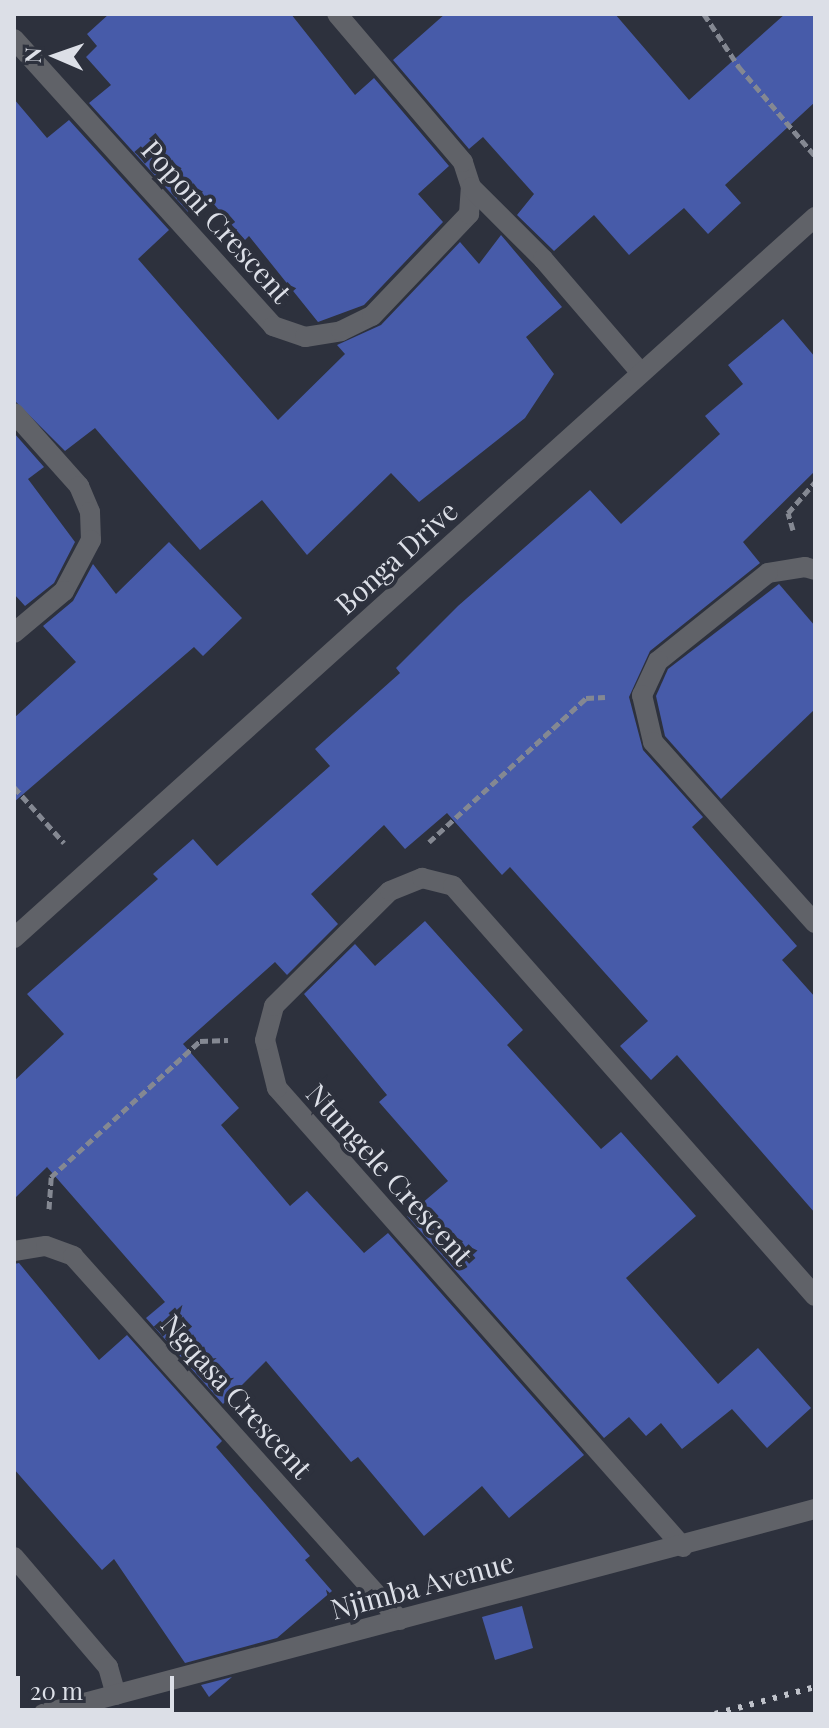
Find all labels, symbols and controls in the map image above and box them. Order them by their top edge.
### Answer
north arrow [16,16,96,96]
text: N [17,47,47,64]
street label: Poponi Crescent [135,133,299,309]
street label: Bonga Drive [328,493,464,621]
street label: Ntungele Crescent [300,1077,480,1271]
street label: Ngqasa Crescent [155,1307,319,1485]
street label: Njimba Avenue [326,1544,518,1626]
scale bar [20,1660,178,1710]
text: 20 m [30,1674,83,1706]

